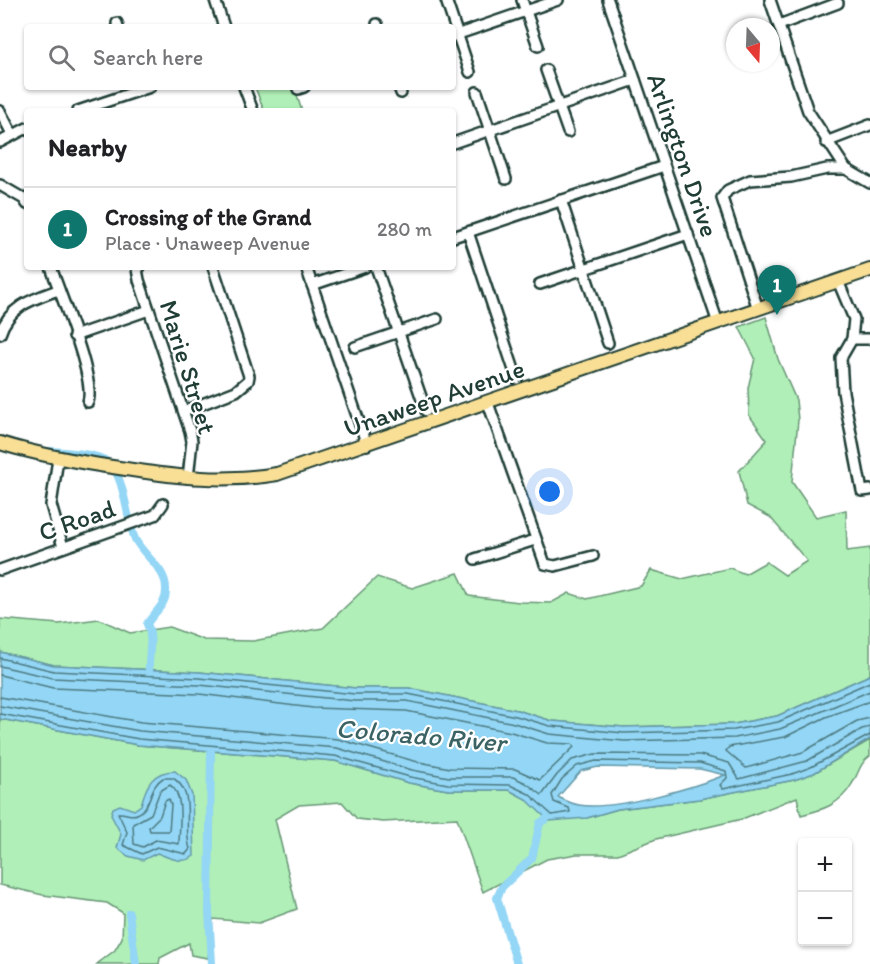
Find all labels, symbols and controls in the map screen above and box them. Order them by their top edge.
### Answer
north arrow [726,18,780,72]
search box [24,24,456,90]
icon: search [45,41,78,74]
text: Search here [93,44,203,71]
street label: Arlington Drive [640,69,726,241]
text: Nearby [48,131,127,163]
text: Crossing of the Grand [105,204,311,231]
text: 1 [63,217,72,241]
text: 280 m [377,217,432,241]
text: Place · Unaweep Avenue [105,231,310,255]
pin: 1 [758,266,796,315]
street label: Marie Street [152,296,224,438]
street label: Unaweep Avenue [339,352,529,444]
your location [535,477,564,506]
street label: C Road [34,492,120,548]
water label: Colorado River [335,711,510,759]
map controls [798,838,852,946]
button: + [798,838,852,892]
button: − [798,892,852,946]

